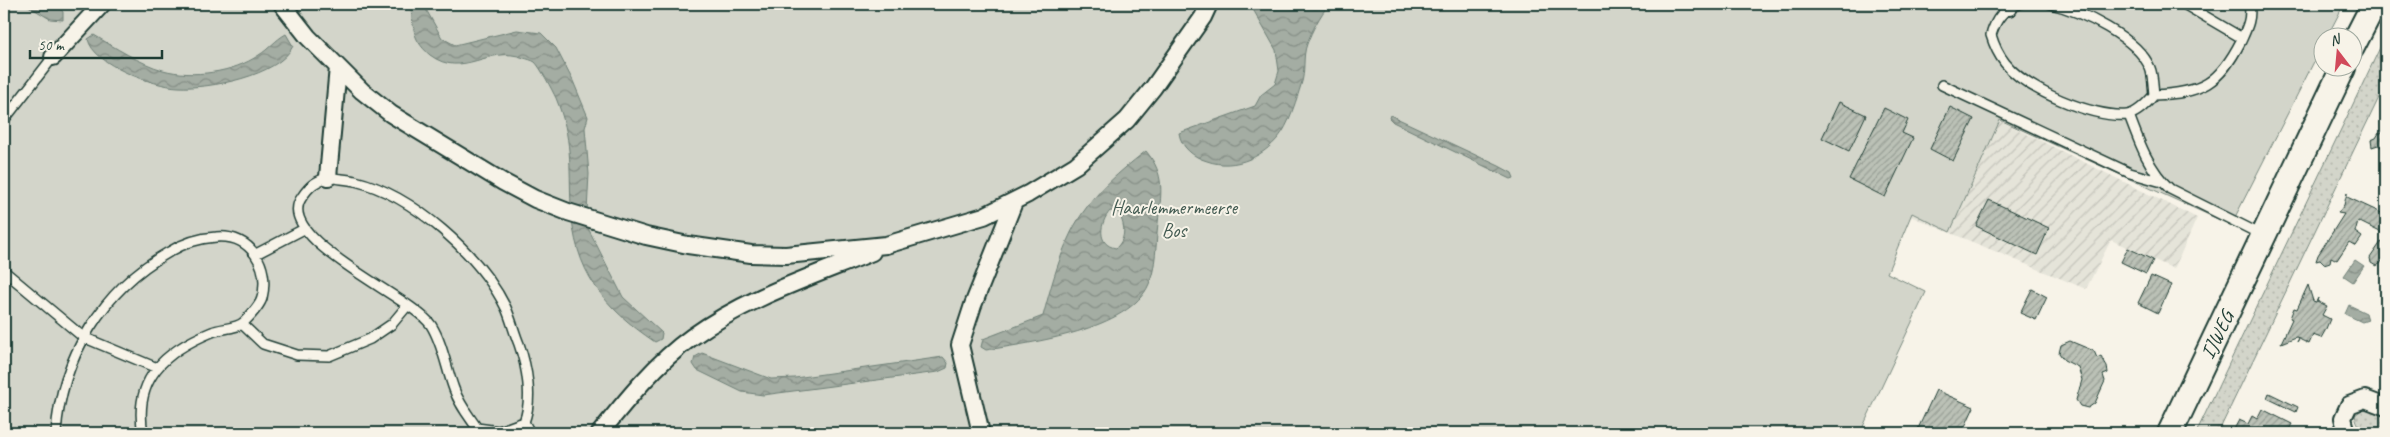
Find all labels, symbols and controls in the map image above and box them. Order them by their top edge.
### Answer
scale bar [30,28,162,60]
north arrow [2312,28,2362,78]
text: N [2328,30,2343,49]
text: 50 m [38,36,65,55]
park label: Haarlemmermeerse Bos [1111,195,1238,243]
street label: IJWEG [2195,304,2240,363]

